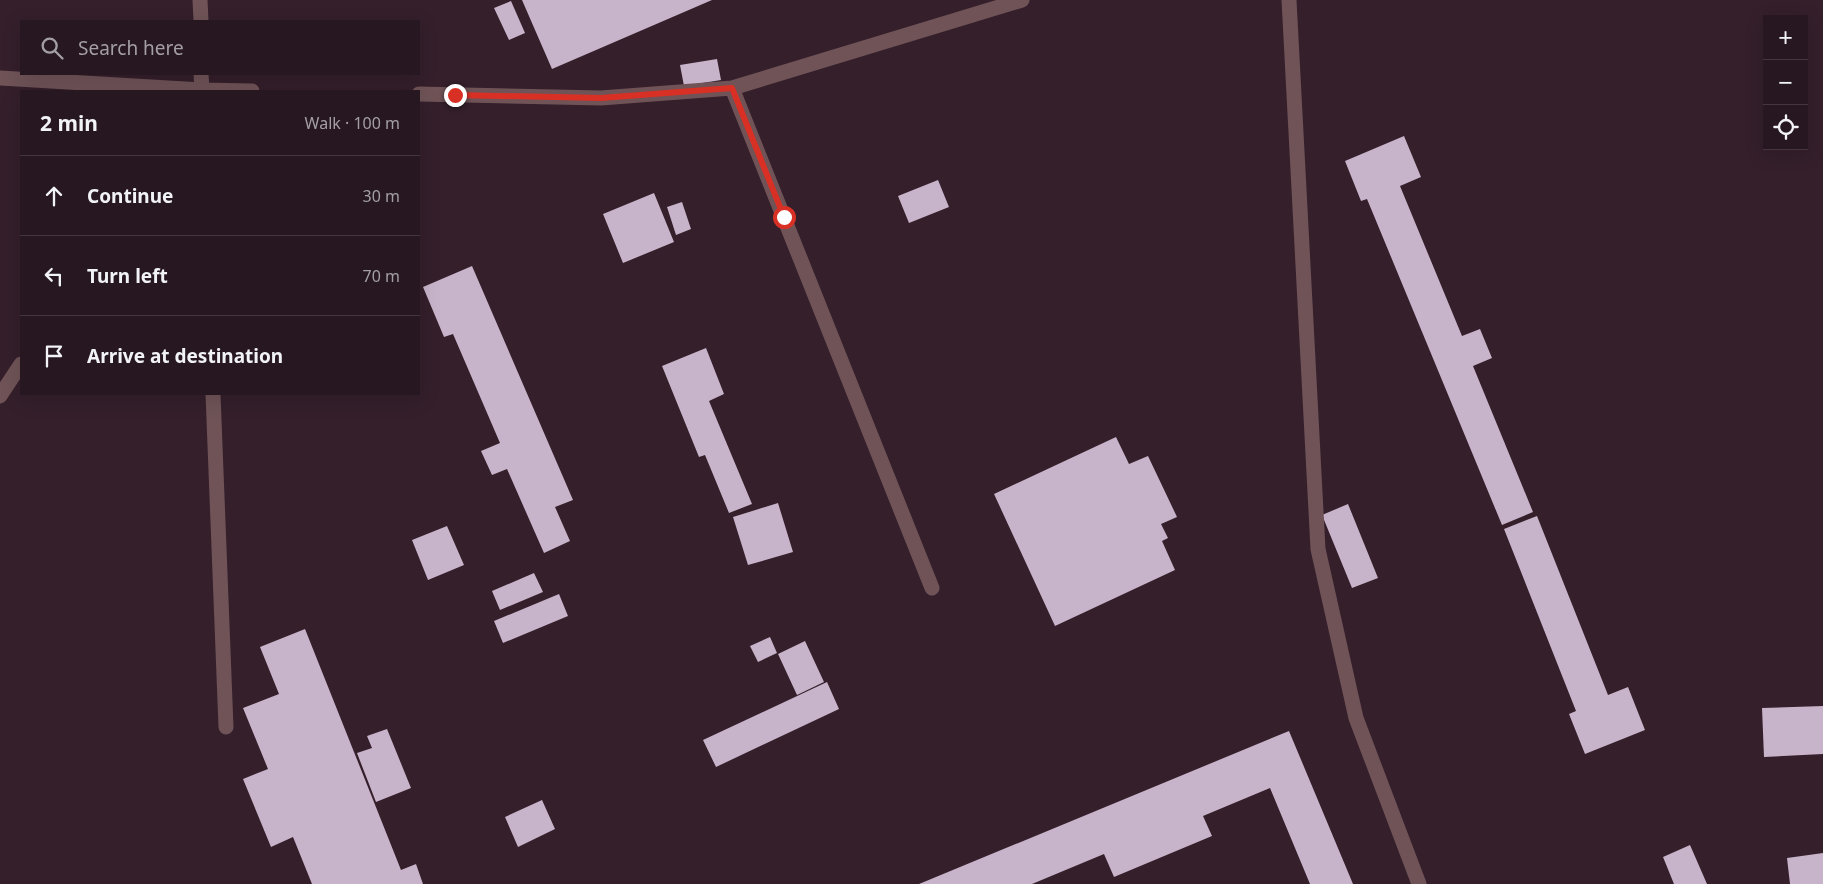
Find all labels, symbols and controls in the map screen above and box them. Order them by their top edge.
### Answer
map controls [1763,15,1808,150]
button: + [1763,15,1808,60]
search box [20,20,420,75]
icon: search [38,34,66,62]
text: Search here [78,35,184,61]
button: − [1763,60,1808,105]
route end [444,84,467,107]
button: locate [1763,105,1808,150]
text: 2 min [40,109,98,137]
text: Walk · 100 m [305,112,400,134]
icon: ahead [40,182,68,210]
text: Continue [87,183,173,209]
text: 30 m [363,185,400,207]
route start [773,206,796,229]
icon: left [40,262,68,290]
text: Turn left [87,263,168,289]
text: 70 m [363,265,400,287]
icon: arrive [40,342,68,370]
text: Arrive at destination [87,343,283,369]

